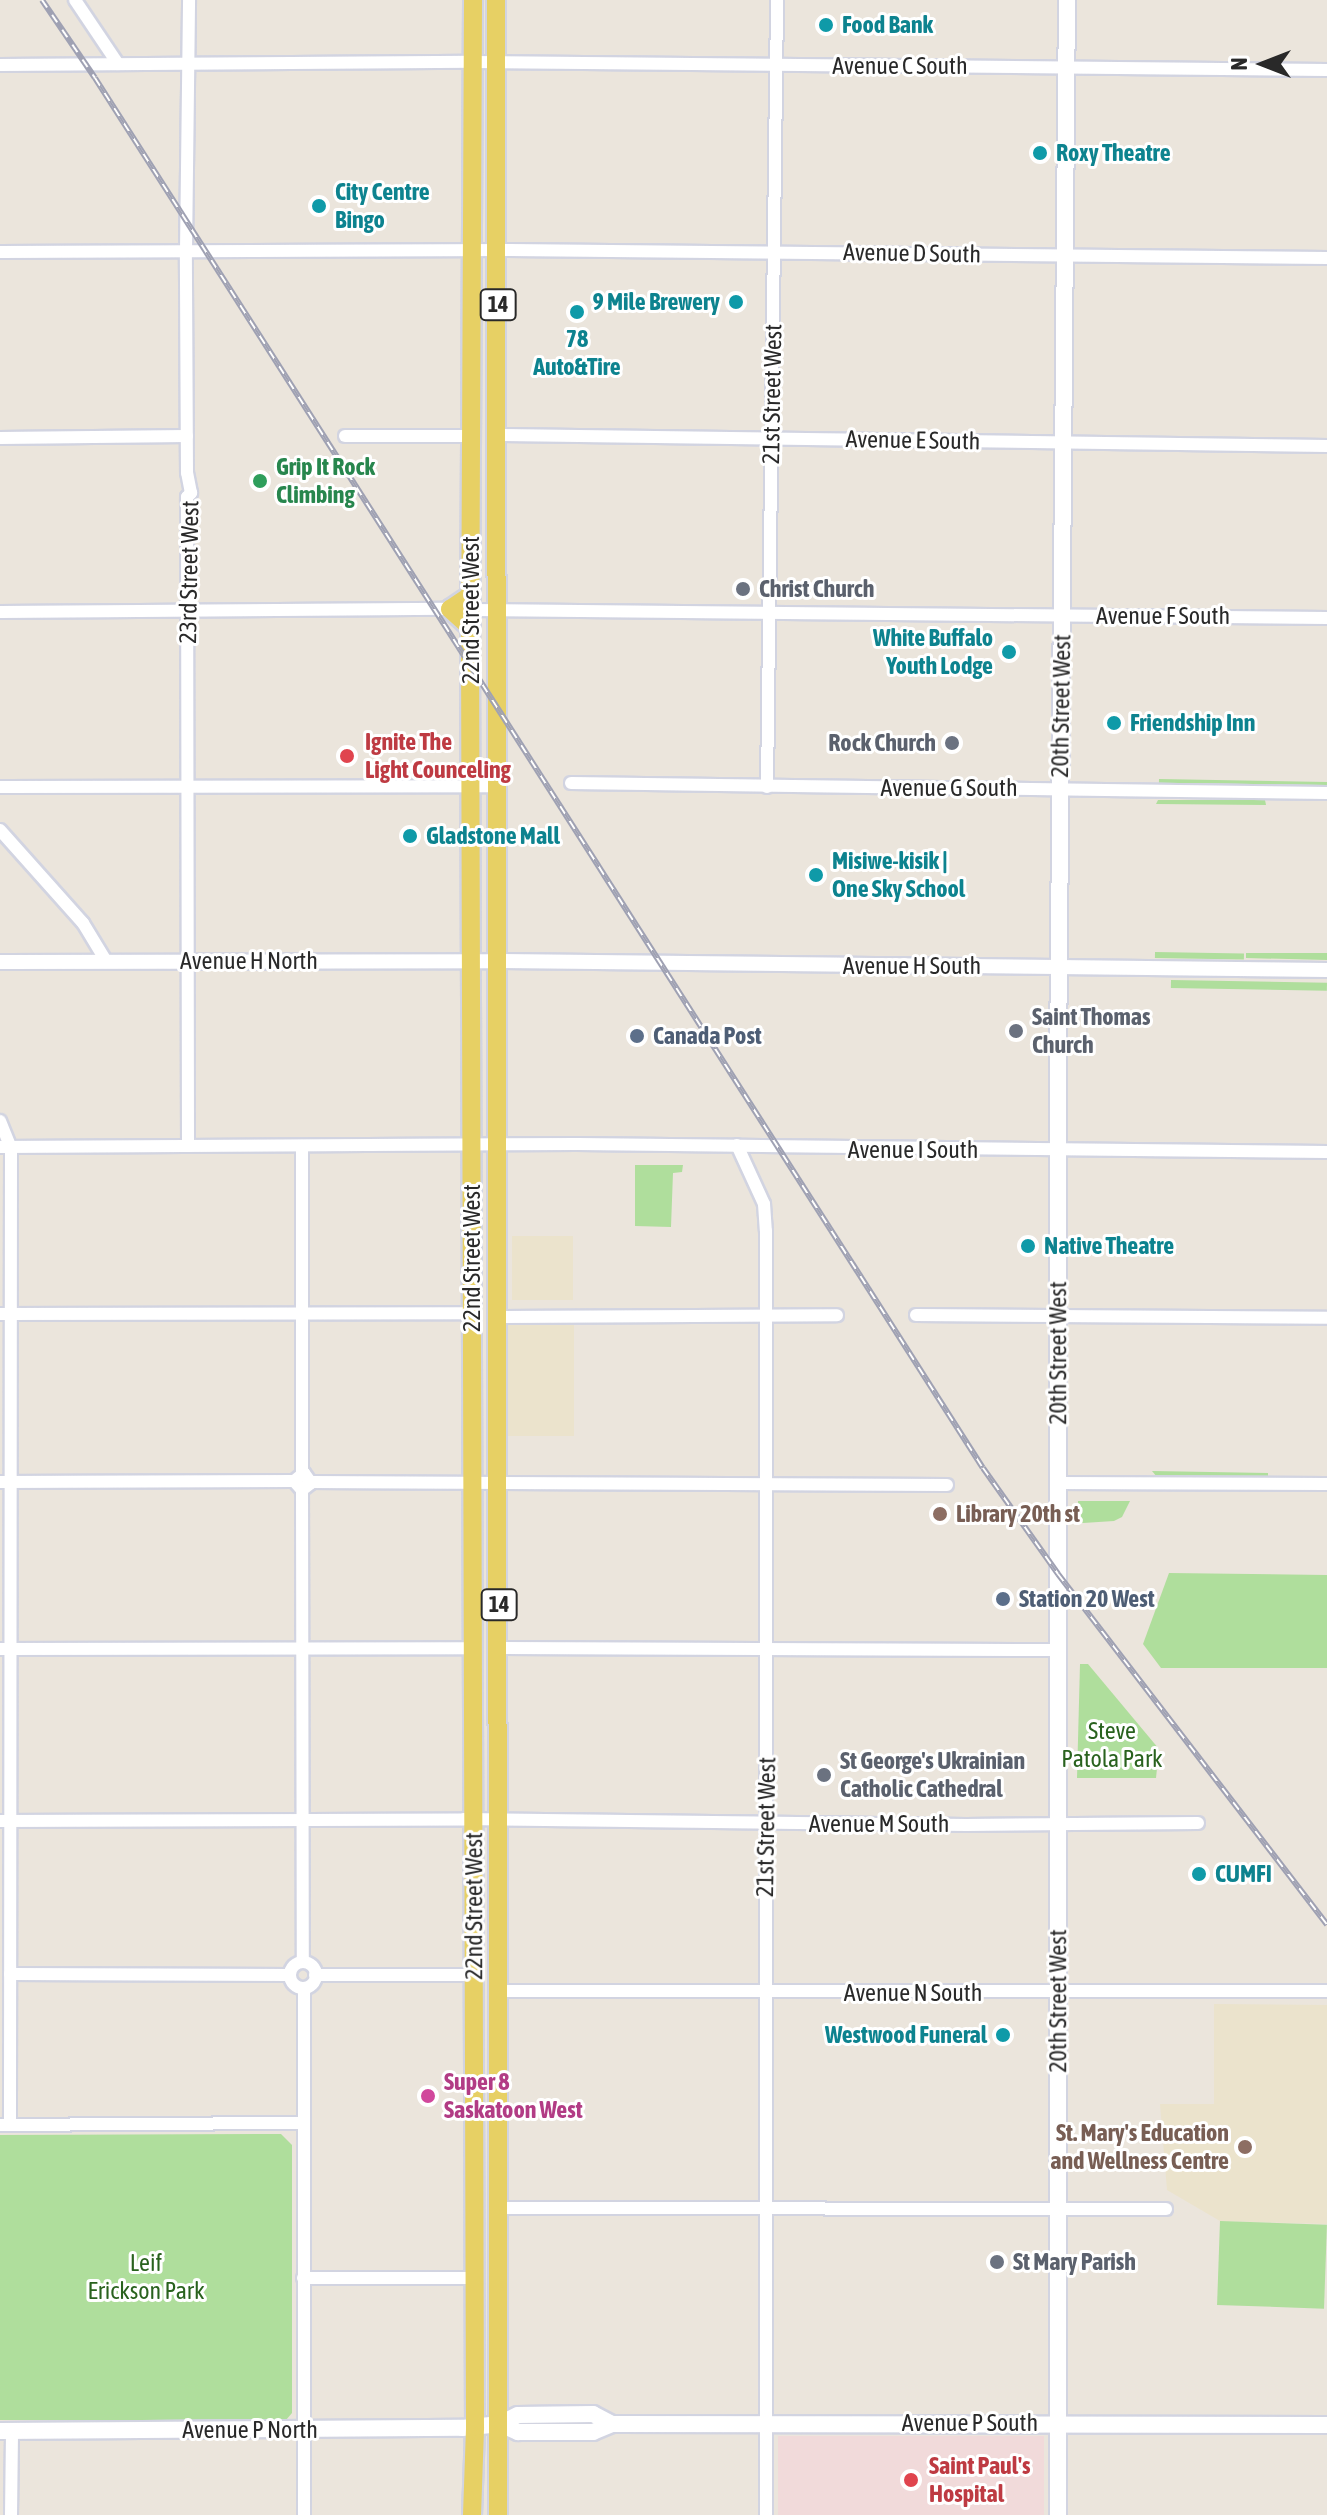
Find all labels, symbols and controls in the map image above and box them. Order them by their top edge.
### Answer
place label: Food Bank [842,11,933,39]
marker: Food Bank [817,16,835,34]
north arrow [1223,24,1303,104]
street label: Avenue C South [832,52,968,80]
text: N [1226,58,1252,71]
place label: Roxy Theatre [1056,139,1171,167]
marker: Roxy Theatre [1031,144,1049,162]
place label: City Centre Bingo [335,178,430,234]
marker: City Centre Bingo [310,197,328,215]
street label: Avenue D South [843,237,981,269]
road number: 14 [478,287,518,323]
place label: 9 Mile Brewery [592,288,720,316]
marker: 9 Mile Brewery [727,293,745,311]
marker: 78 Auto&Tire [568,303,586,321]
street label: 21st Street West [756,324,788,464]
place label: 78 Auto&Tire [533,325,621,381]
street label: Avenue E South [845,424,981,456]
place label: Grip It Rock Climbing [276,453,375,509]
marker: Grip It Rock Climbing [251,472,269,490]
street label: 23rd Street West [173,500,205,644]
street label: 22nd Street West [457,536,485,684]
place label: Christ Church [759,575,874,603]
marker: Christ Church [734,580,752,598]
street label: Avenue F South [1096,602,1230,630]
place label: White Buffalo Youth Lodge [873,624,993,680]
street label: 20th Street West [1045,634,1077,778]
marker: White Buffalo Youth Lodge [1000,643,1018,661]
place label: Friendship Inn [1130,709,1255,737]
marker: Friendship Inn [1105,714,1123,732]
place label: Ignite The Light Counceling [365,728,511,784]
place label: Rock Church [828,729,936,757]
marker: Rock Church [943,734,961,752]
marker: Ignite The Light Counceling [336,745,358,767]
street label: Avenue G South [880,774,1018,802]
place label: Gladstone Mall [426,822,560,850]
marker: Gladstone Mall [401,827,419,845]
place label: Misiwe-kisik | One Sky School [832,847,965,903]
marker: Misiwe-kisik | One Sky School [807,866,825,884]
street label: Avenue H North [180,947,318,975]
street label: Avenue H South [843,952,981,980]
place label: Saint Thomas Church [1032,1003,1150,1059]
place label: Canada Post [653,1022,762,1050]
marker: Saint Thomas Church [1007,1022,1025,1040]
marker: Canada Post [628,1027,646,1045]
street label: Avenue I South [848,1136,978,1164]
street label: 22nd Street West [458,1184,486,1332]
place label: Native Theatre [1044,1232,1174,1260]
marker: Native Theatre [1019,1237,1037,1255]
street label: 20th Street West [1044,1281,1072,1425]
place label: Library 20th st [956,1500,1080,1528]
marker: Library 20th st [931,1505,949,1523]
place label: Station 20 West [1019,1585,1155,1613]
road number: 14 [479,1587,519,1623]
marker: Station 20 West [994,1590,1012,1608]
park label: Steve Patola Park [1061,1717,1163,1773]
place label: St George's Ukrainian Catholic Cathedral [840,1747,1025,1803]
street label: 21st Street West [750,1757,782,1897]
marker: St George's Ukrainian Catholic Cathedral [815,1766,833,1784]
street label: Avenue M South [809,1810,949,1838]
street label: 22nd Street West [460,1832,488,1980]
place label: CUMFI [1215,1860,1272,1888]
marker: CUMFI [1190,1865,1208,1883]
street label: 20th Street West [1044,1929,1072,2073]
street label: Avenue N South [844,1979,982,2007]
place label: Westwood Funeral [825,2021,987,2049]
marker: Westwood Funeral [994,2026,1012,2044]
place label: Super 8 Saskatoon West [444,2068,583,2124]
marker: Super 8 Saskatoon West [419,2087,437,2105]
place label: St. Mary's Education and Wellness Centre [1050,2119,1229,2175]
marker: St. Mary's Education and Wellness Centre [1236,2138,1254,2156]
place label: St Mary Parish [1013,2248,1136,2276]
park label: Leif Erickson Park [87,2249,205,2305]
marker: St Mary Parish [988,2253,1006,2271]
street label: Avenue P South [902,2409,1038,2437]
street label: Avenue P North [182,2416,318,2444]
place label: Saint Paul's Hospital [929,2452,1030,2508]
marker: Saint Paul's Hospital [900,2469,922,2491]

